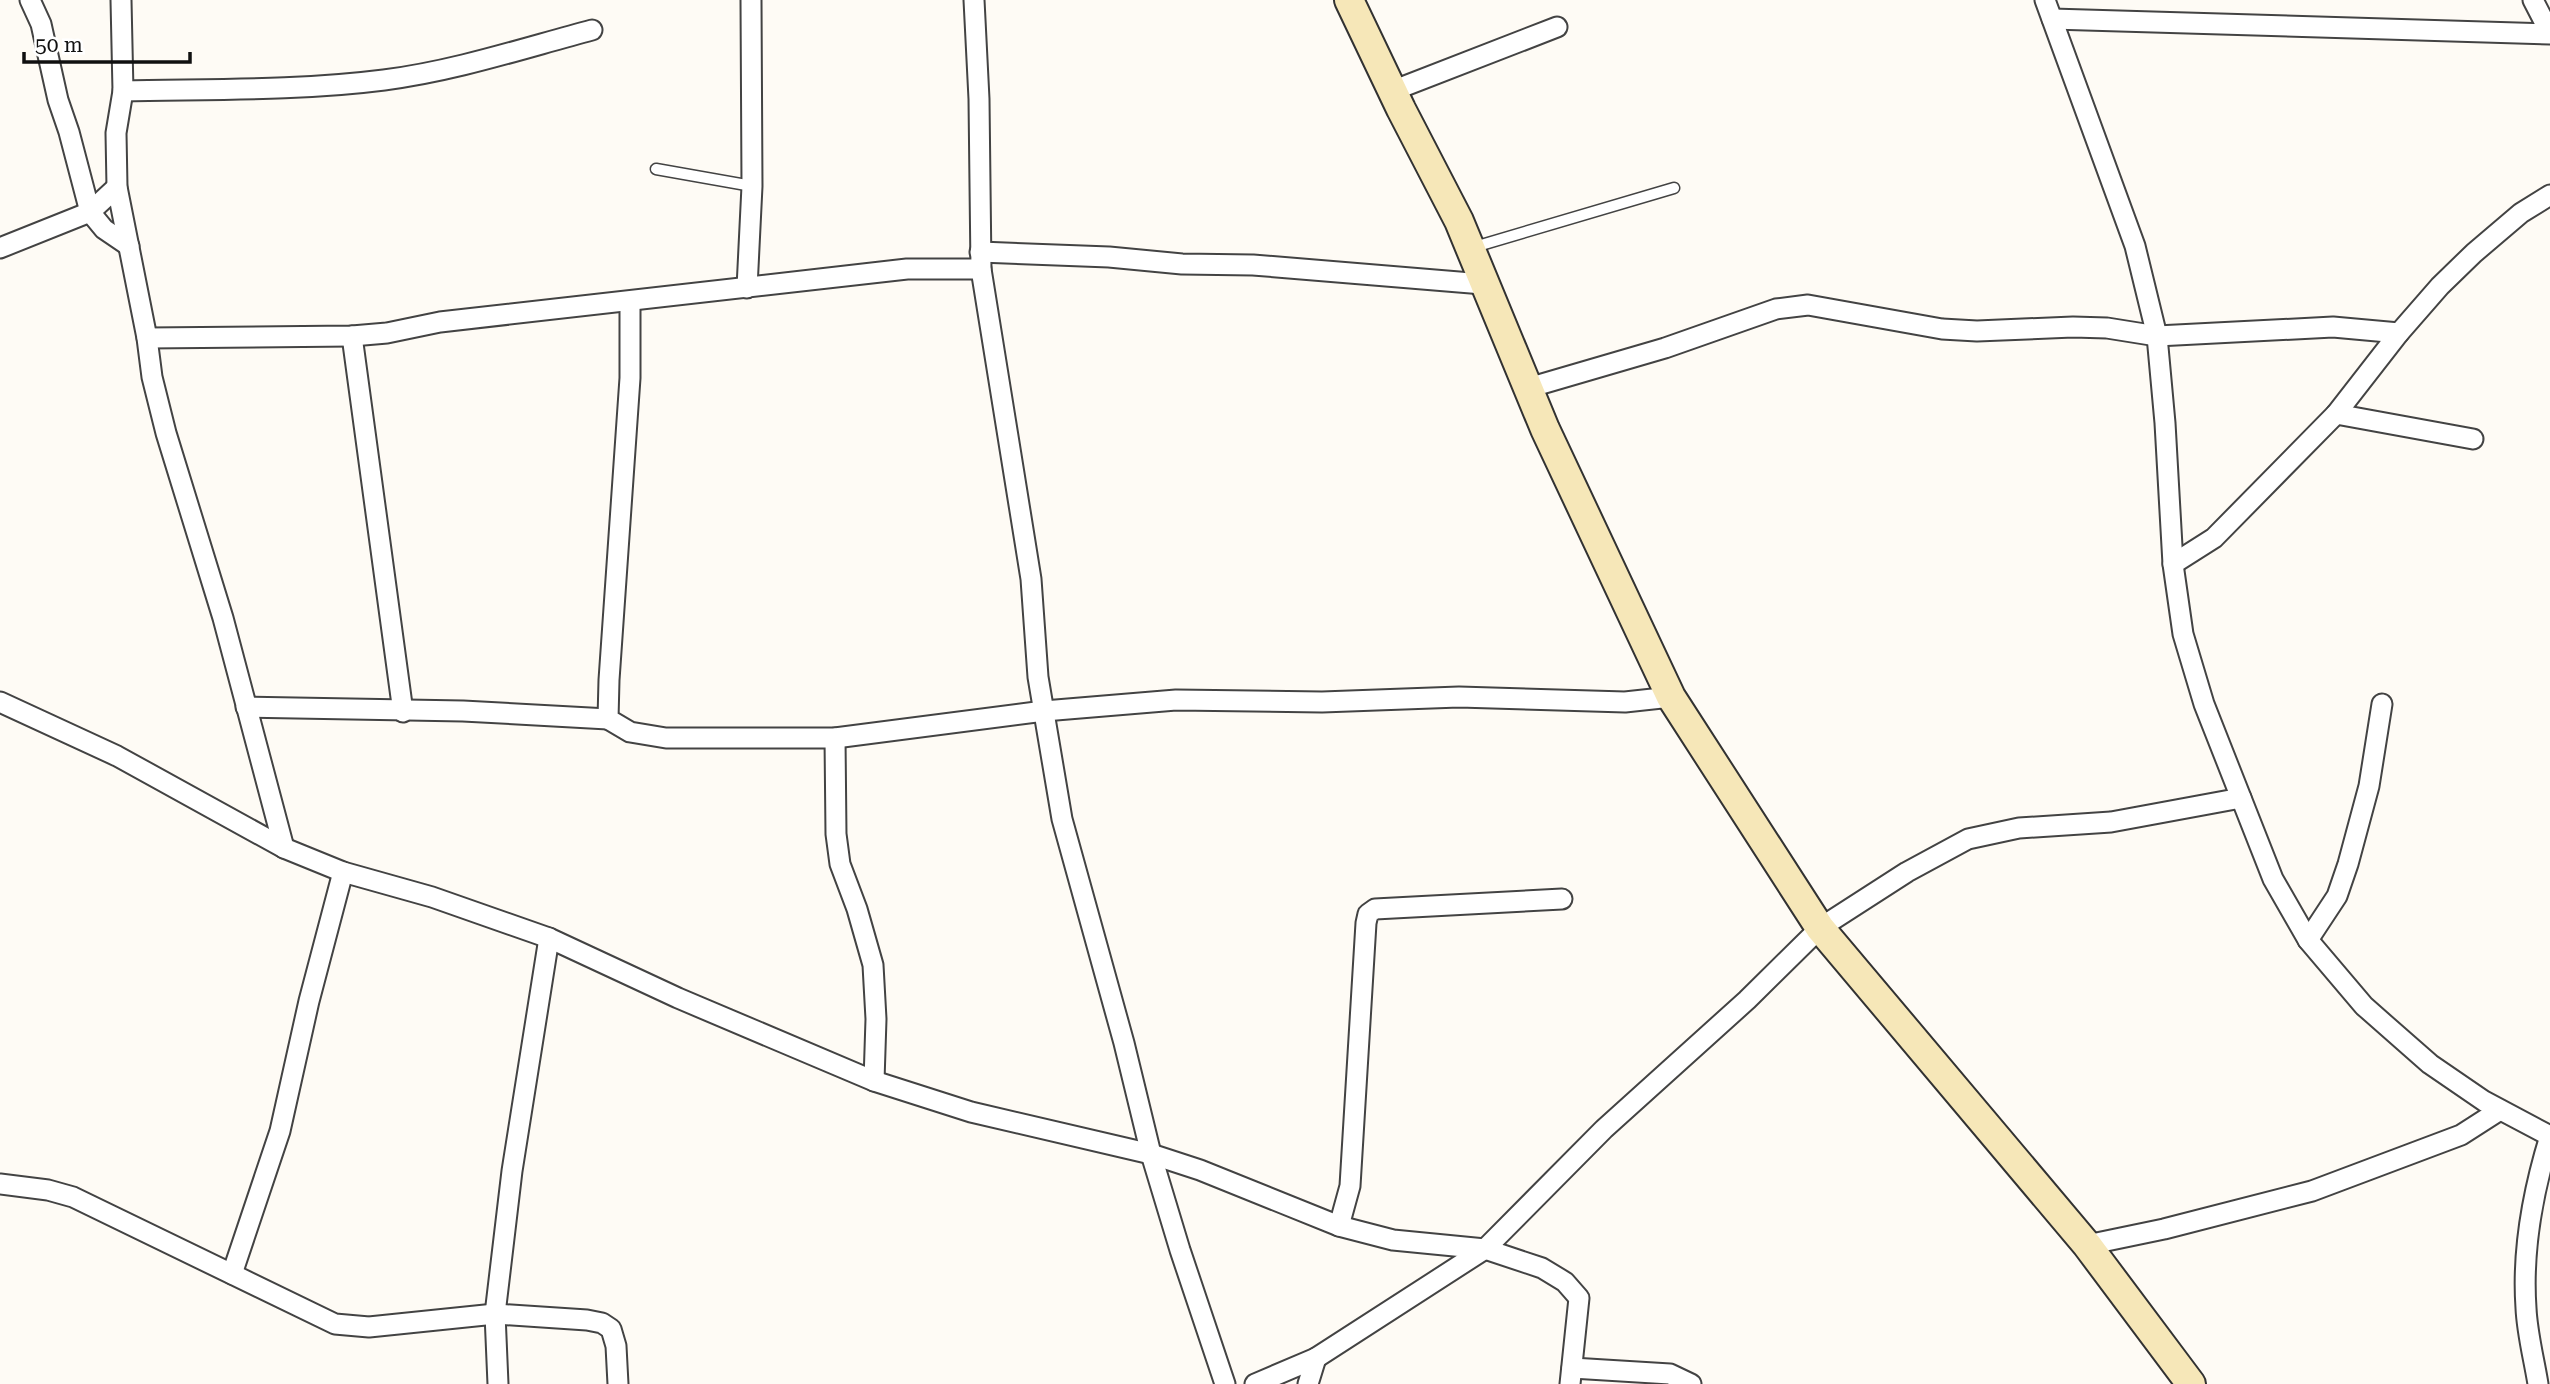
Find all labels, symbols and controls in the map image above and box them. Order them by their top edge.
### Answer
scale bar [24,21,191,65]
text: 50 m [35,33,83,57]

